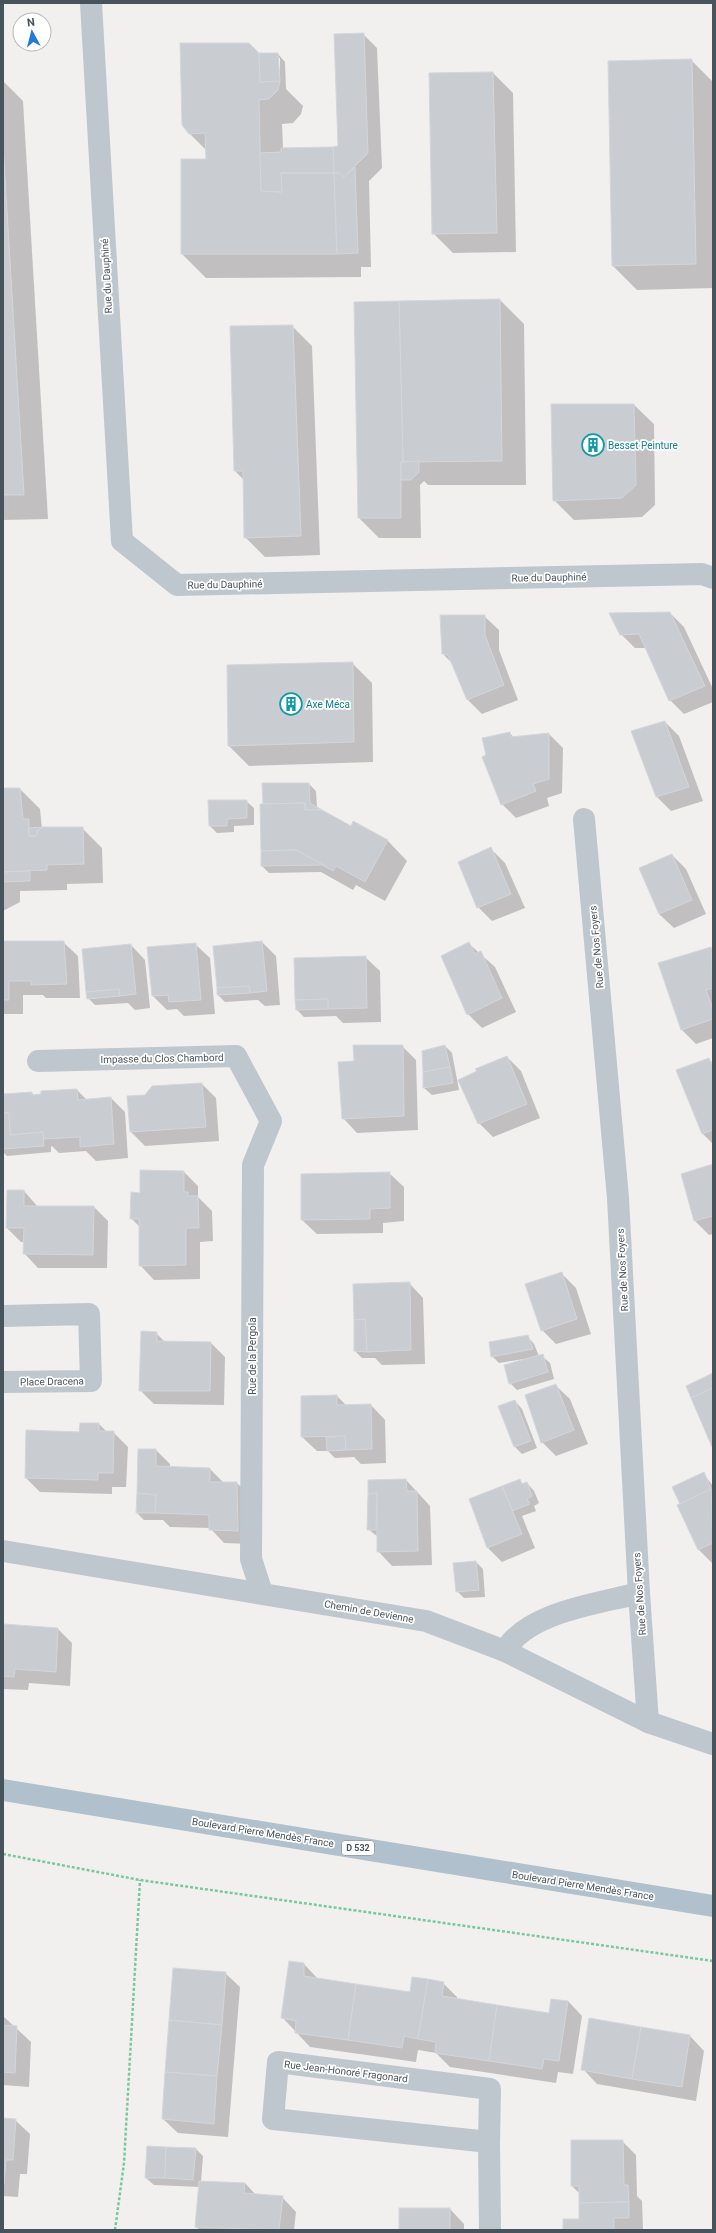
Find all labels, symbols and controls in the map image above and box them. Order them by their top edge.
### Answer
north arrow [12,12,52,52]
text: N [26,16,36,29]
street label: Rue du Dauphiné [99,238,114,314]
building icon: Besset Peinture [580,432,606,458]
place label: Besset Peinture [608,440,678,451]
street label: Rue du Dauphiné [511,571,587,584]
street label: Rue du Dauphiné [187,578,263,591]
building icon: Axe Méca [278,691,304,717]
place label: Axe Méca [306,699,350,710]
street label: Rue de Nos Foyers [587,905,606,989]
street label: Impasse du Clos Chambord [100,1052,224,1065]
street label: Rue de Nos Foyers [615,1228,630,1312]
street label: Rue de la Pergola [247,1317,258,1395]
street label: Place Dracena [20,1375,84,1388]
street label: Rue de Nos Foyers [631,1552,648,1636]
street label: Chemin de Devienne [323,1598,415,1625]
street label: Boulevard Pierre Mendès France [191,1816,335,1849]
road number: D 532 [342,1841,374,1855]
street label: Boulevard Pierre Mendès France [511,1869,655,1902]
street label: Rue Jean-Honoré Fragonard [284,2058,408,2085]

